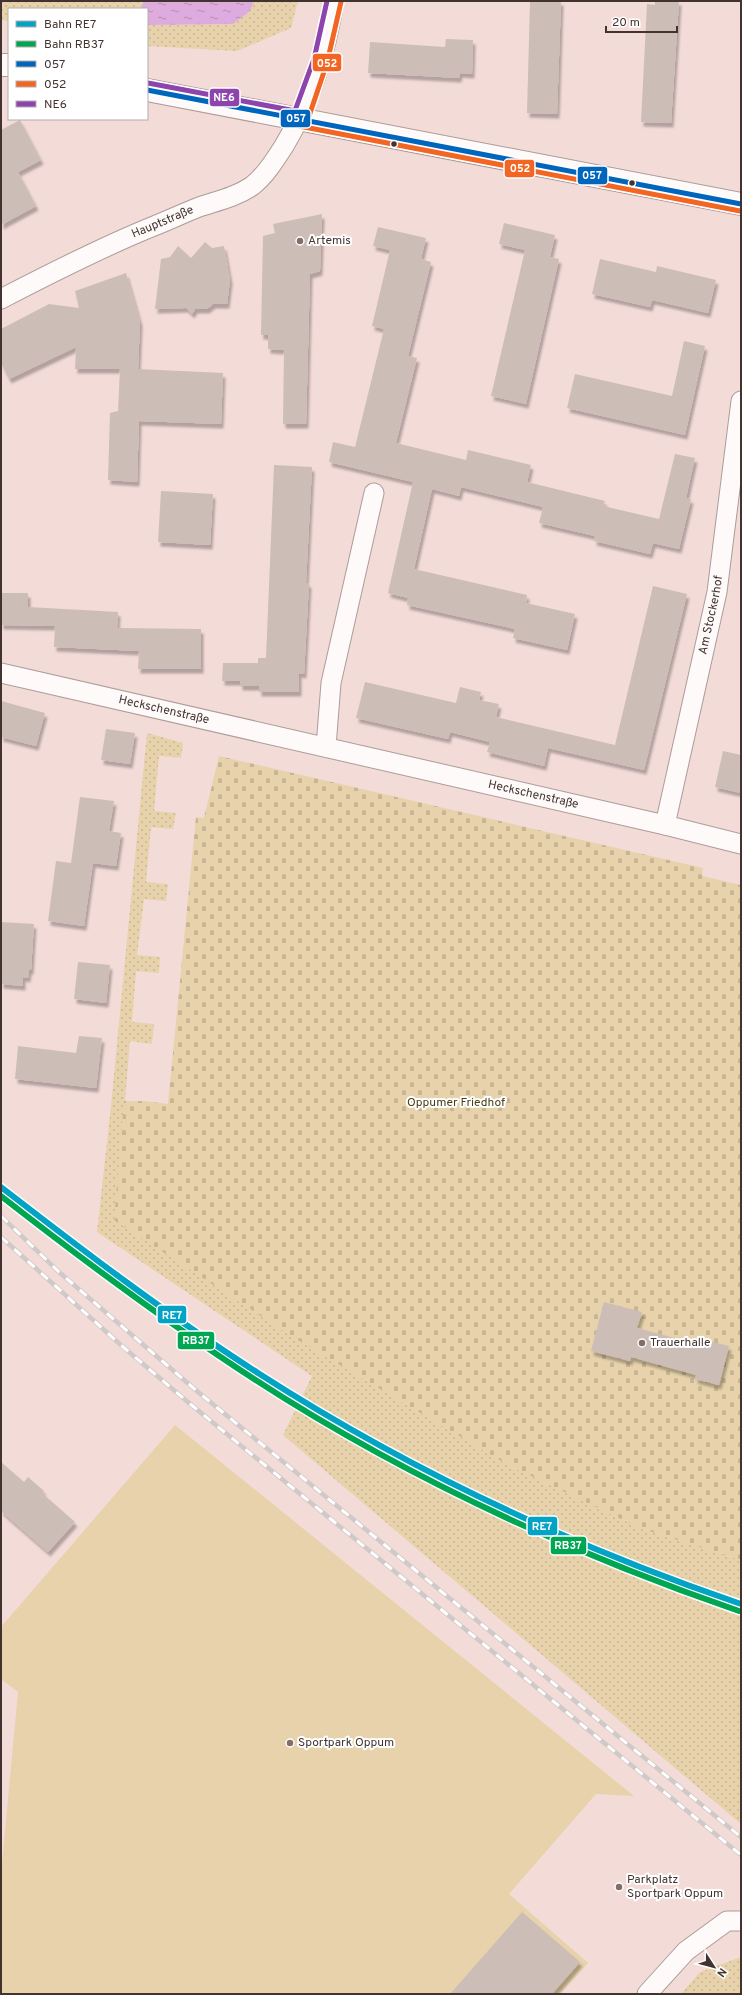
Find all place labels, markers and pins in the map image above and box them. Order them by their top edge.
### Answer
unlabelled marker [389,139,399,149]
unlabelled marker [627,178,637,188]
place label: Artemis [308,233,351,249]
marker: Artemis [295,236,305,246]
place label: Trauerhalle [650,1335,710,1351]
marker: Trauerhalle [637,1338,647,1348]
place label: Sportpark Oppum [298,1735,394,1751]
marker: Sportpark Oppum [285,1738,295,1748]
place label: Parkplatz Sportpark Oppum [627,1872,723,1902]
marker: Parkplatz Sportpark Oppum [614,1882,624,1892]

